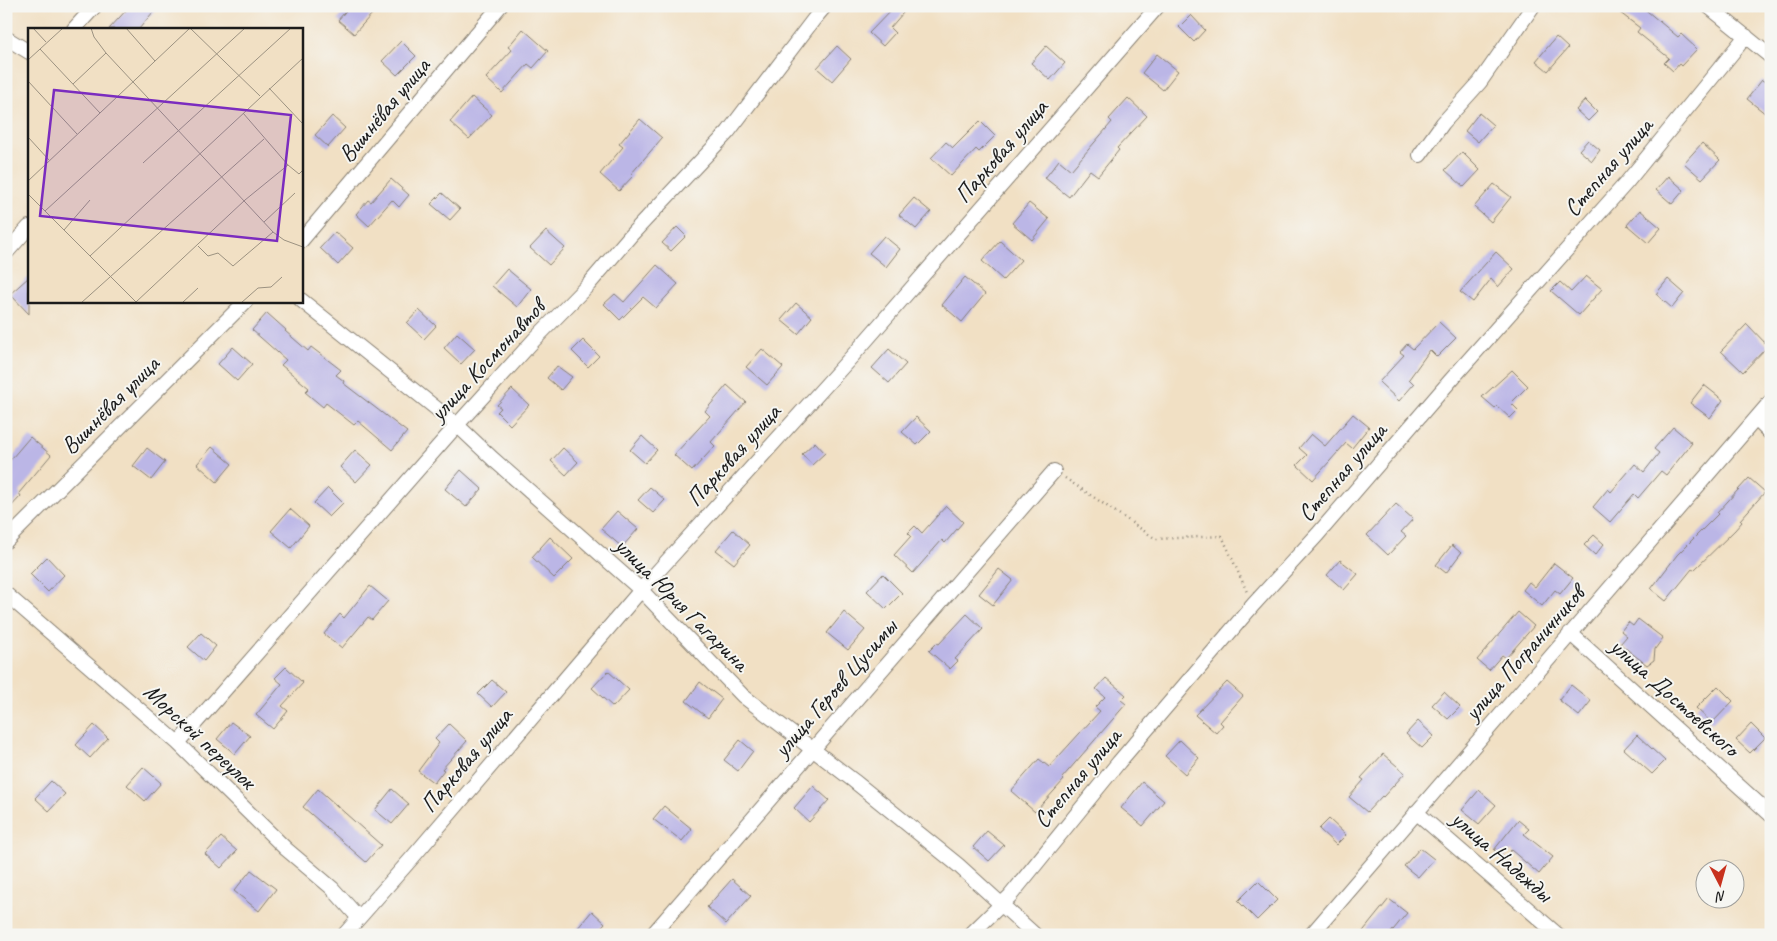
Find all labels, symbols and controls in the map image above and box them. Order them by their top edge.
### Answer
inset map [28,28,302,302]
street label: Вишнёвая улица [332,51,437,168]
street label: Парковая улица [948,92,1055,209]
street label: Степная улица [1557,110,1661,223]
street label: улица Космонавтов [421,290,554,429]
street label: Вишнёвая улица [54,348,167,461]
street label: Парковая улица [679,396,788,513]
street label: Степная улица [1291,415,1395,528]
street label: улица Юрия Гагарина [607,529,757,679]
street label: улица Пограничников [1456,576,1594,728]
street label: улица Героев Цусимы [765,611,905,765]
street label: улица Достоевского [1603,630,1748,765]
street label: Морской переулок [138,676,264,797]
street label: Парковая улица [413,700,520,819]
street label: Степная улица [1027,720,1129,834]
street label: улица Надежды [1444,802,1561,910]
north arrow [1694,858,1744,908]
text: N [1714,888,1727,906]

